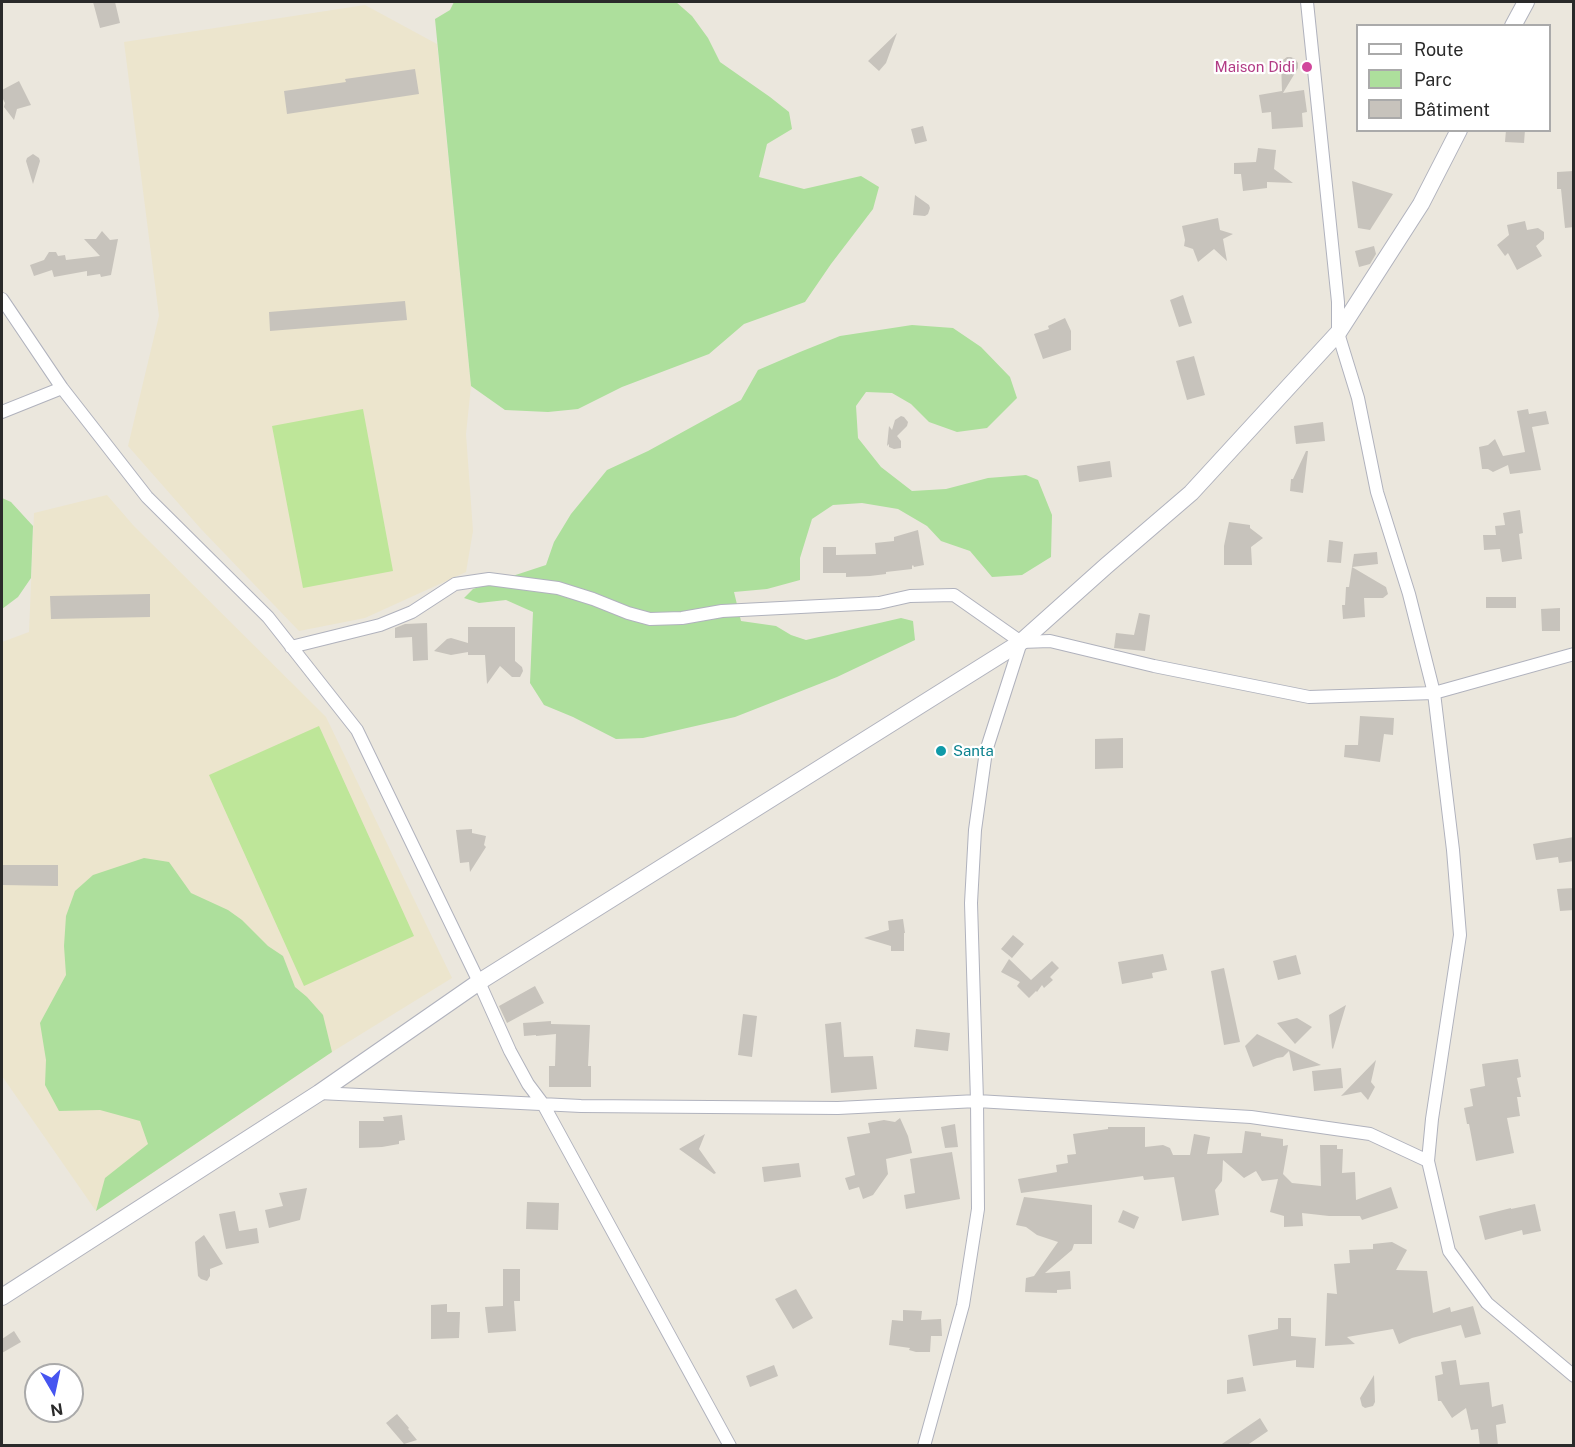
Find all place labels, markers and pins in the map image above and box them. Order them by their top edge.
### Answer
place label: Maison Didi [1215,58,1295,76]
marker: Maison Didi [1300,60,1314,74]
place label: Santa [953,742,994,760]
marker: Santa [934,744,948,758]

